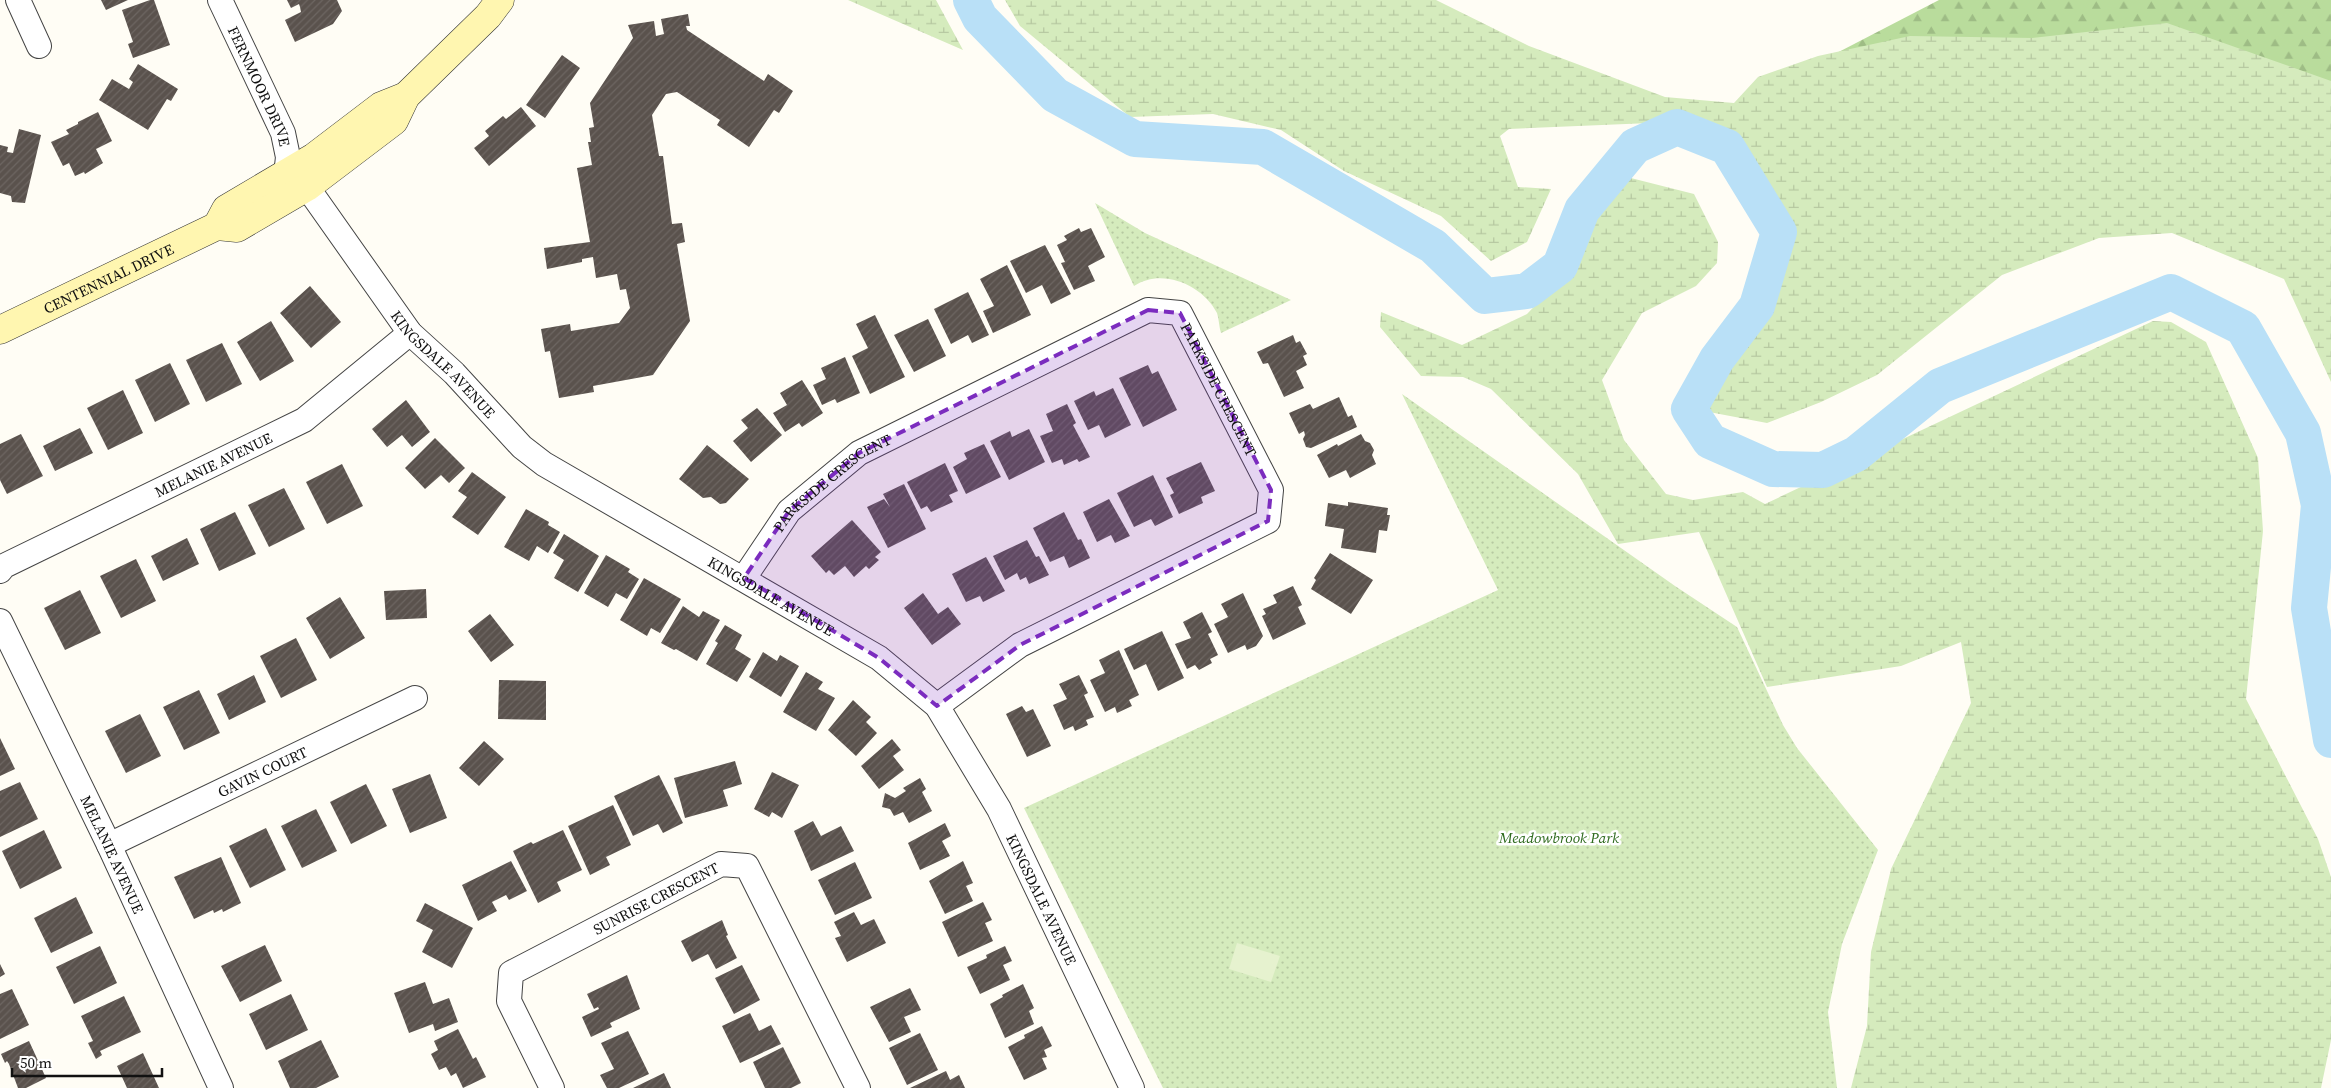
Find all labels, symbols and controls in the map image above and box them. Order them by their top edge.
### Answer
street label: FERNMOOR DRIVE [223,22,296,148]
street label: CENTENNIAL DRIVE [40,238,177,318]
street label: KINGSDALE AVENUE [386,306,500,422]
street label: PARKSIDE CRESCENT [1176,319,1262,460]
street label: MELANIE AVENUE [151,427,275,502]
street label: PARKSIDE CRESCENT [768,428,894,536]
street label: KINGSDALE AVENUE [704,551,838,640]
street label: GAVIN COURT [214,741,311,802]
street label: MELANIE AVENUE [76,792,150,917]
park label: Meadowbrook Park [1498,827,1620,848]
street label: KINGSDALE AVENUE [1002,830,1082,968]
street label: SUNRISE CRESCENT [589,857,722,939]
scale bar [12,1046,162,1078]
text: 50 m [20,1052,52,1073]

